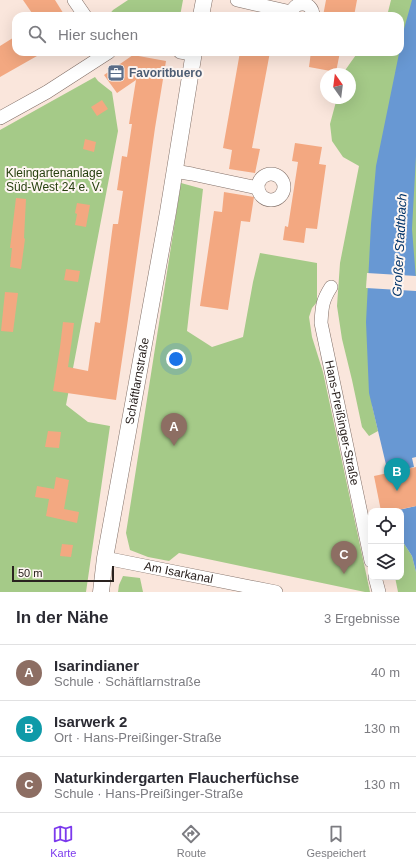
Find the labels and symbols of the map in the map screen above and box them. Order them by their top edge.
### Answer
office icon: Favoritbuero [106,63,126,83]
place label: Favoritbuero [129,66,202,80]
north arrow [320,68,356,104]
park label: Kleingartenanlage Süd-West 24 e. V. [6,166,103,194]
water label: Großer Stadtbach [389,193,410,297]
street label: Schäftlarnstraße [122,336,152,426]
your location [166,349,186,369]
street label: Hans-Preißinger-Straße [322,359,362,487]
pin: A [161,413,187,446]
pin: B [384,458,410,491]
pin: C [331,541,357,574]
street label: Am Isarkanal [143,559,214,586]
scale bar [12,564,114,583]

